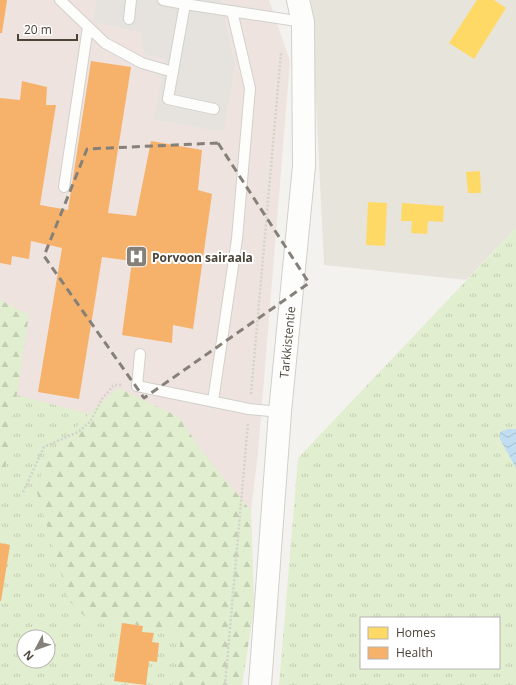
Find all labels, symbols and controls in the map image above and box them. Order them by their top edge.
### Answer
scale bar [18,16,77,42]
text: 20 m [24,21,52,38]
hospital icon: Porvoon sairaala [124,244,150,270]
place label: Porvoon sairaala [152,249,253,266]
street label: Tarkkistentie [275,305,299,379]
legend [360,617,500,669]
text: Homes [396,624,436,641]
north arrow [16,629,56,669]
text: Health [396,644,433,661]
text: N [19,648,37,664]

